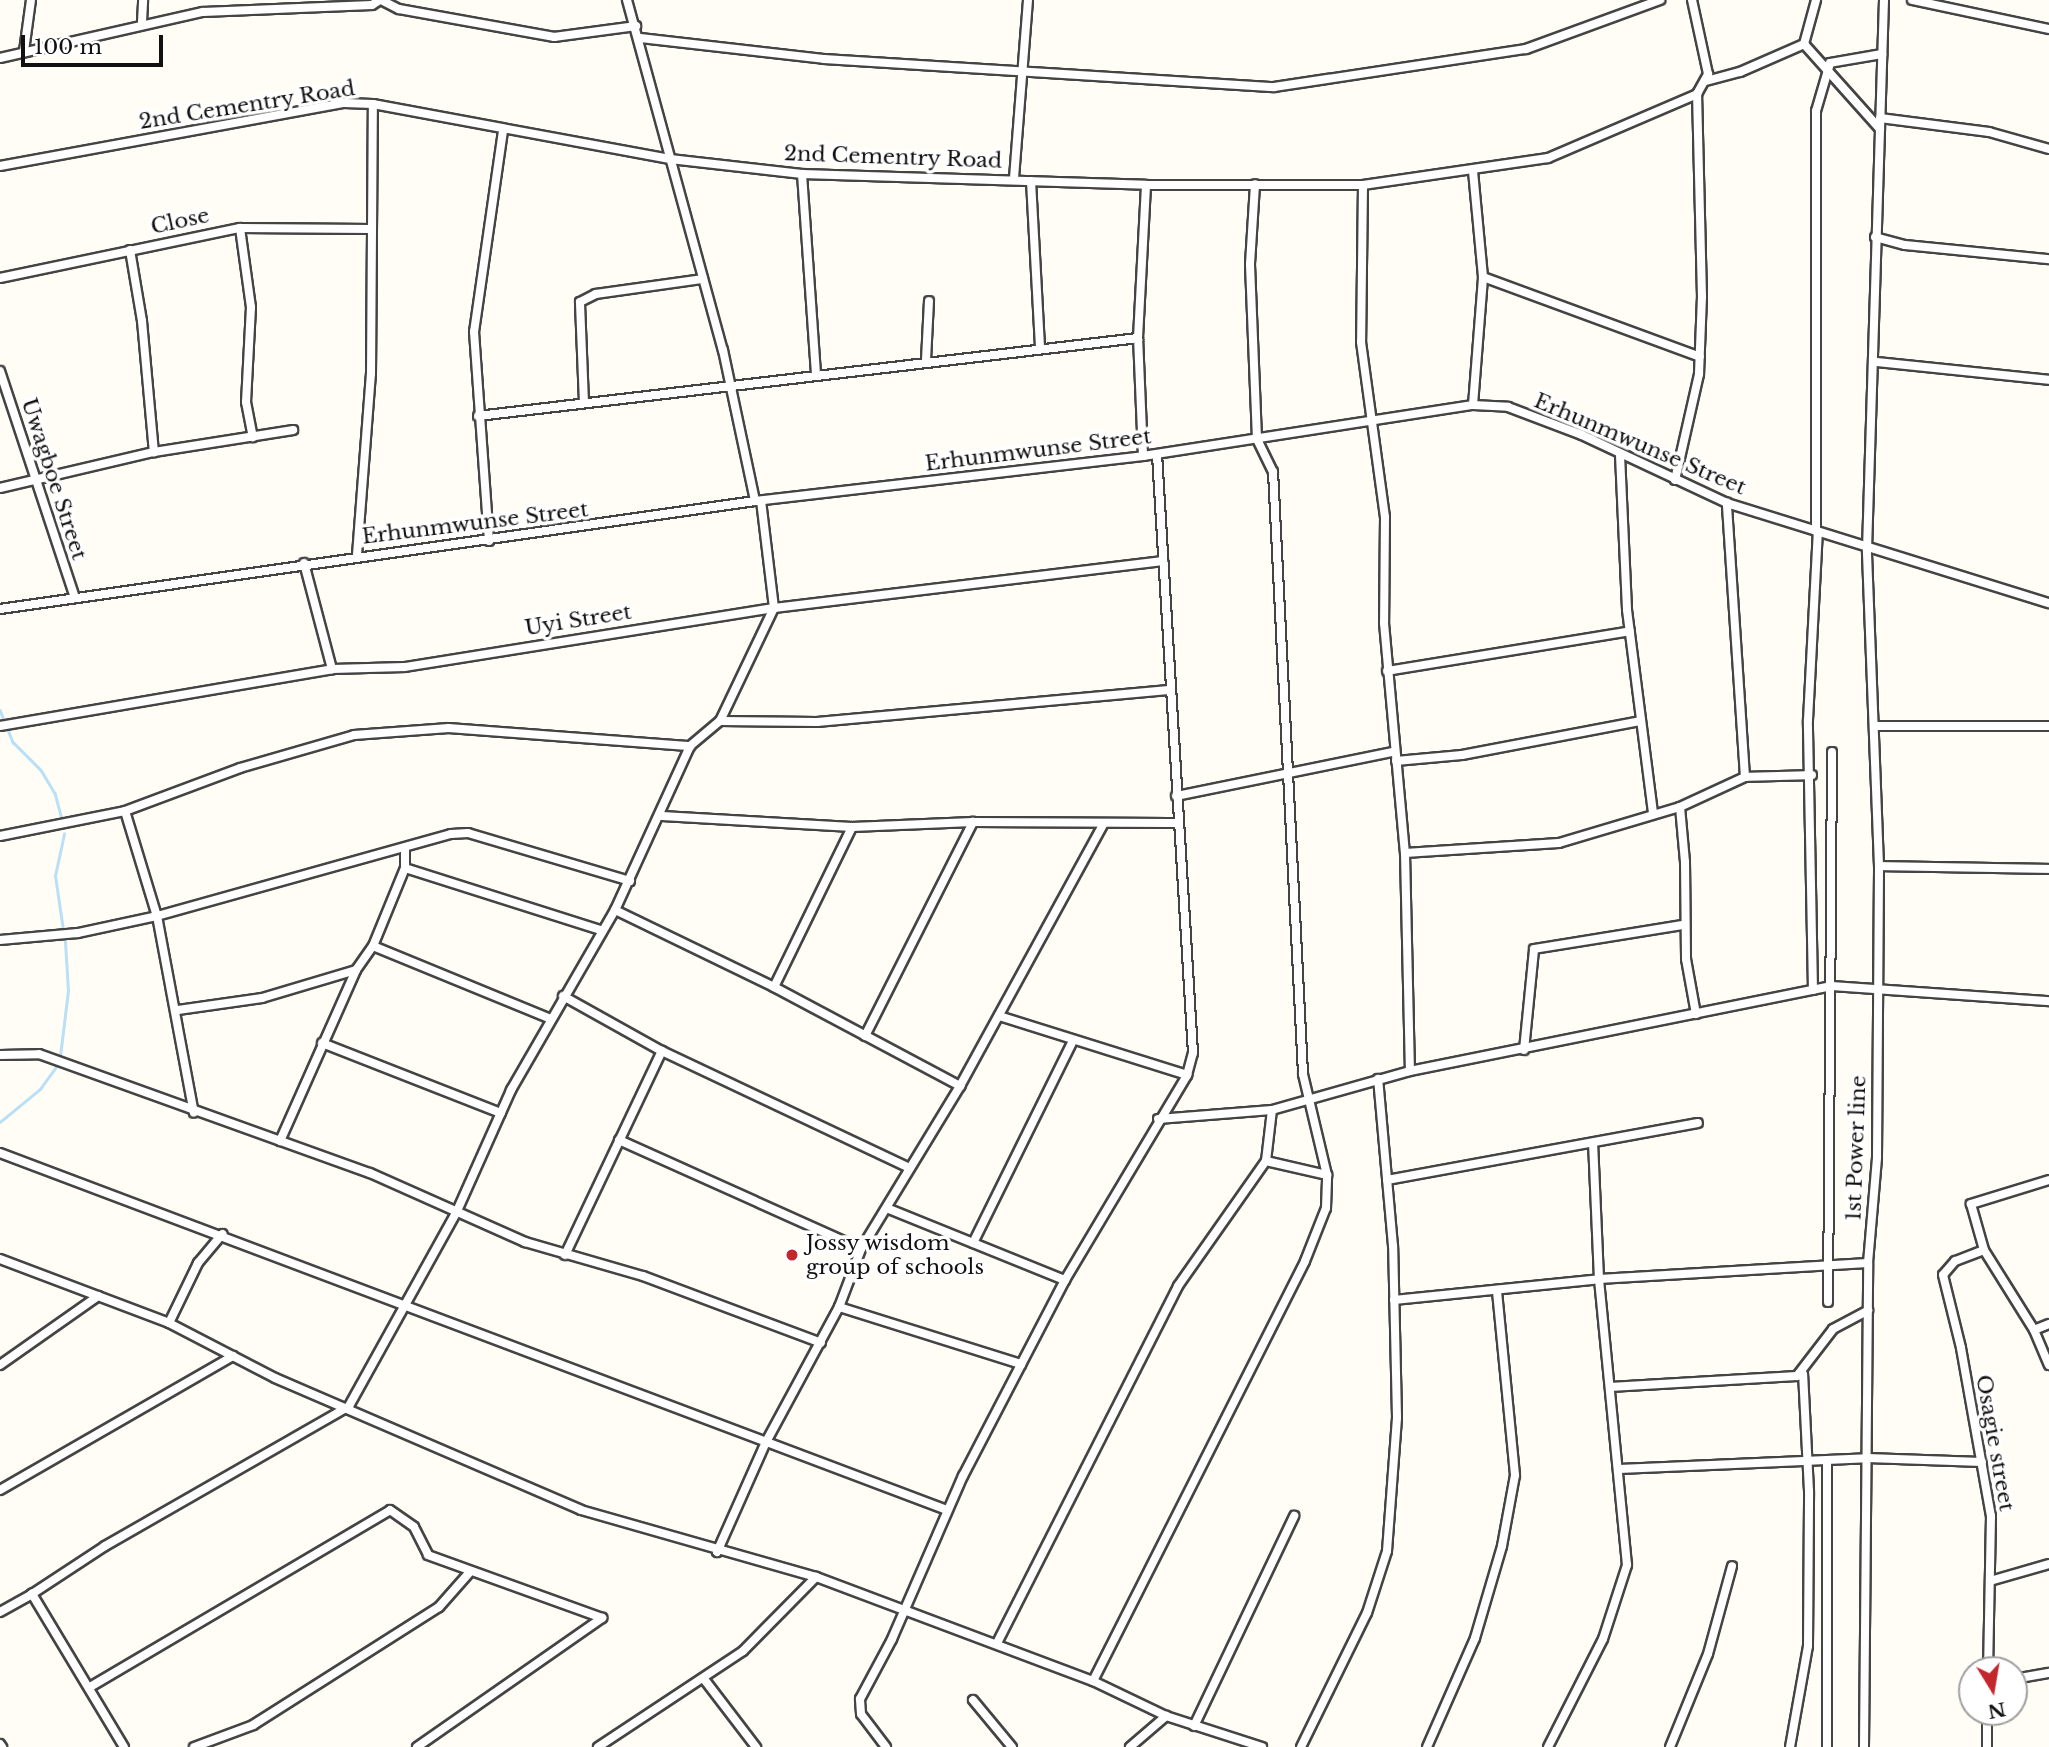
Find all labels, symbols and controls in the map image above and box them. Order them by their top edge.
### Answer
scale bar [24,21,166,65]
text: 100 m [34,34,102,60]
street label: 2nd Cementry Road [137,75,357,135]
street label: 2nd Cementry Road [783,141,1003,173]
street label: Close [149,203,211,239]
street label: Erhunmwunse Street [1530,388,1750,500]
street label: Uwagboe Street [16,395,92,563]
street label: Erhunmwunse Street [924,424,1152,476]
street label: Erhunmwunse Street [361,497,589,549]
street label: Uyi Street [523,599,633,641]
street label: 1st Power line [1841,1075,1871,1221]
place label: Jossy wisdom group of schools [806,1230,984,1280]
marker: Jossy wisdom group of schools [784,1247,800,1263]
street label: Osagie street [1971,1373,2019,1513]
north arrow [1958,1656,2028,1726]
text: N [1986,1697,2008,1723]

